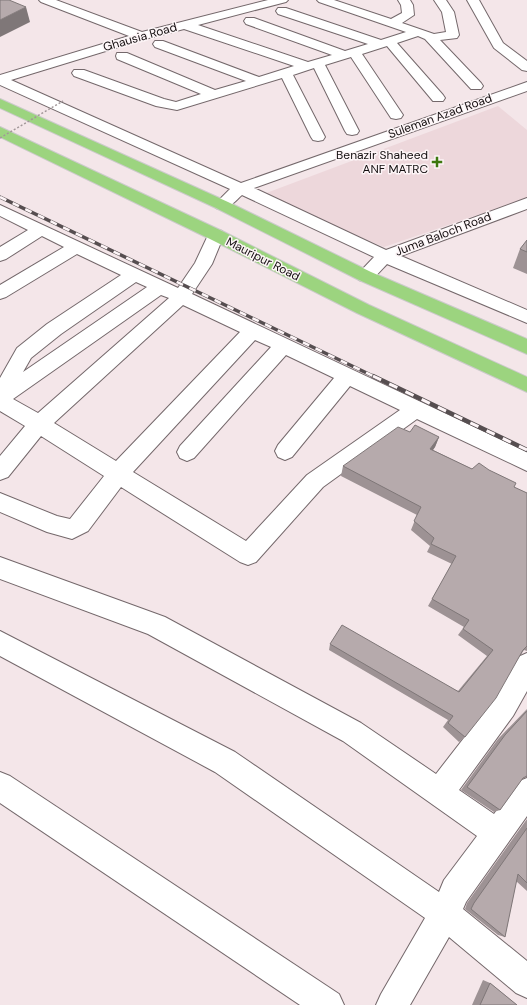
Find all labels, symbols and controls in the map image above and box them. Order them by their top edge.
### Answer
street label: Ghausia Road [101,19,179,55]
street label: Suleman Azad Road [386,90,494,142]
place label: Benazir Shaheed ANF MATRC [336,147,428,177]
marker: Benazir Shaheed ANF MATRC [431,156,443,168]
street label: Juma Baloch Road [393,208,493,260]
street label: Mauripur Road [223,234,303,284]

